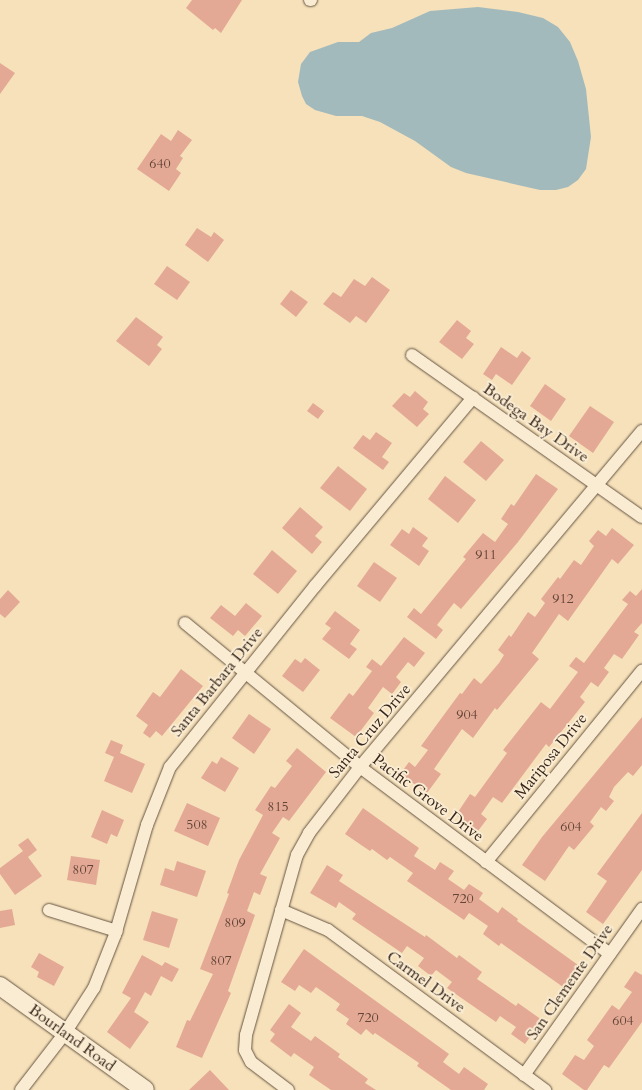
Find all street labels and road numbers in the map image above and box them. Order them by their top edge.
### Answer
street label: Bodega Bay Drive [479,379,593,467]
street label: Santa Barbara Drive [167,623,267,741]
street label: Santa Cruz Drive [325,680,415,782]
street label: Mariposa Drive [511,709,591,803]
street label: Pacific Grove Drive [369,750,487,846]
street label: San Clemente Drive [523,920,617,1044]
street label: Carmel Drive [383,947,469,1017]
street label: Bourland Road [25,1000,119,1076]

